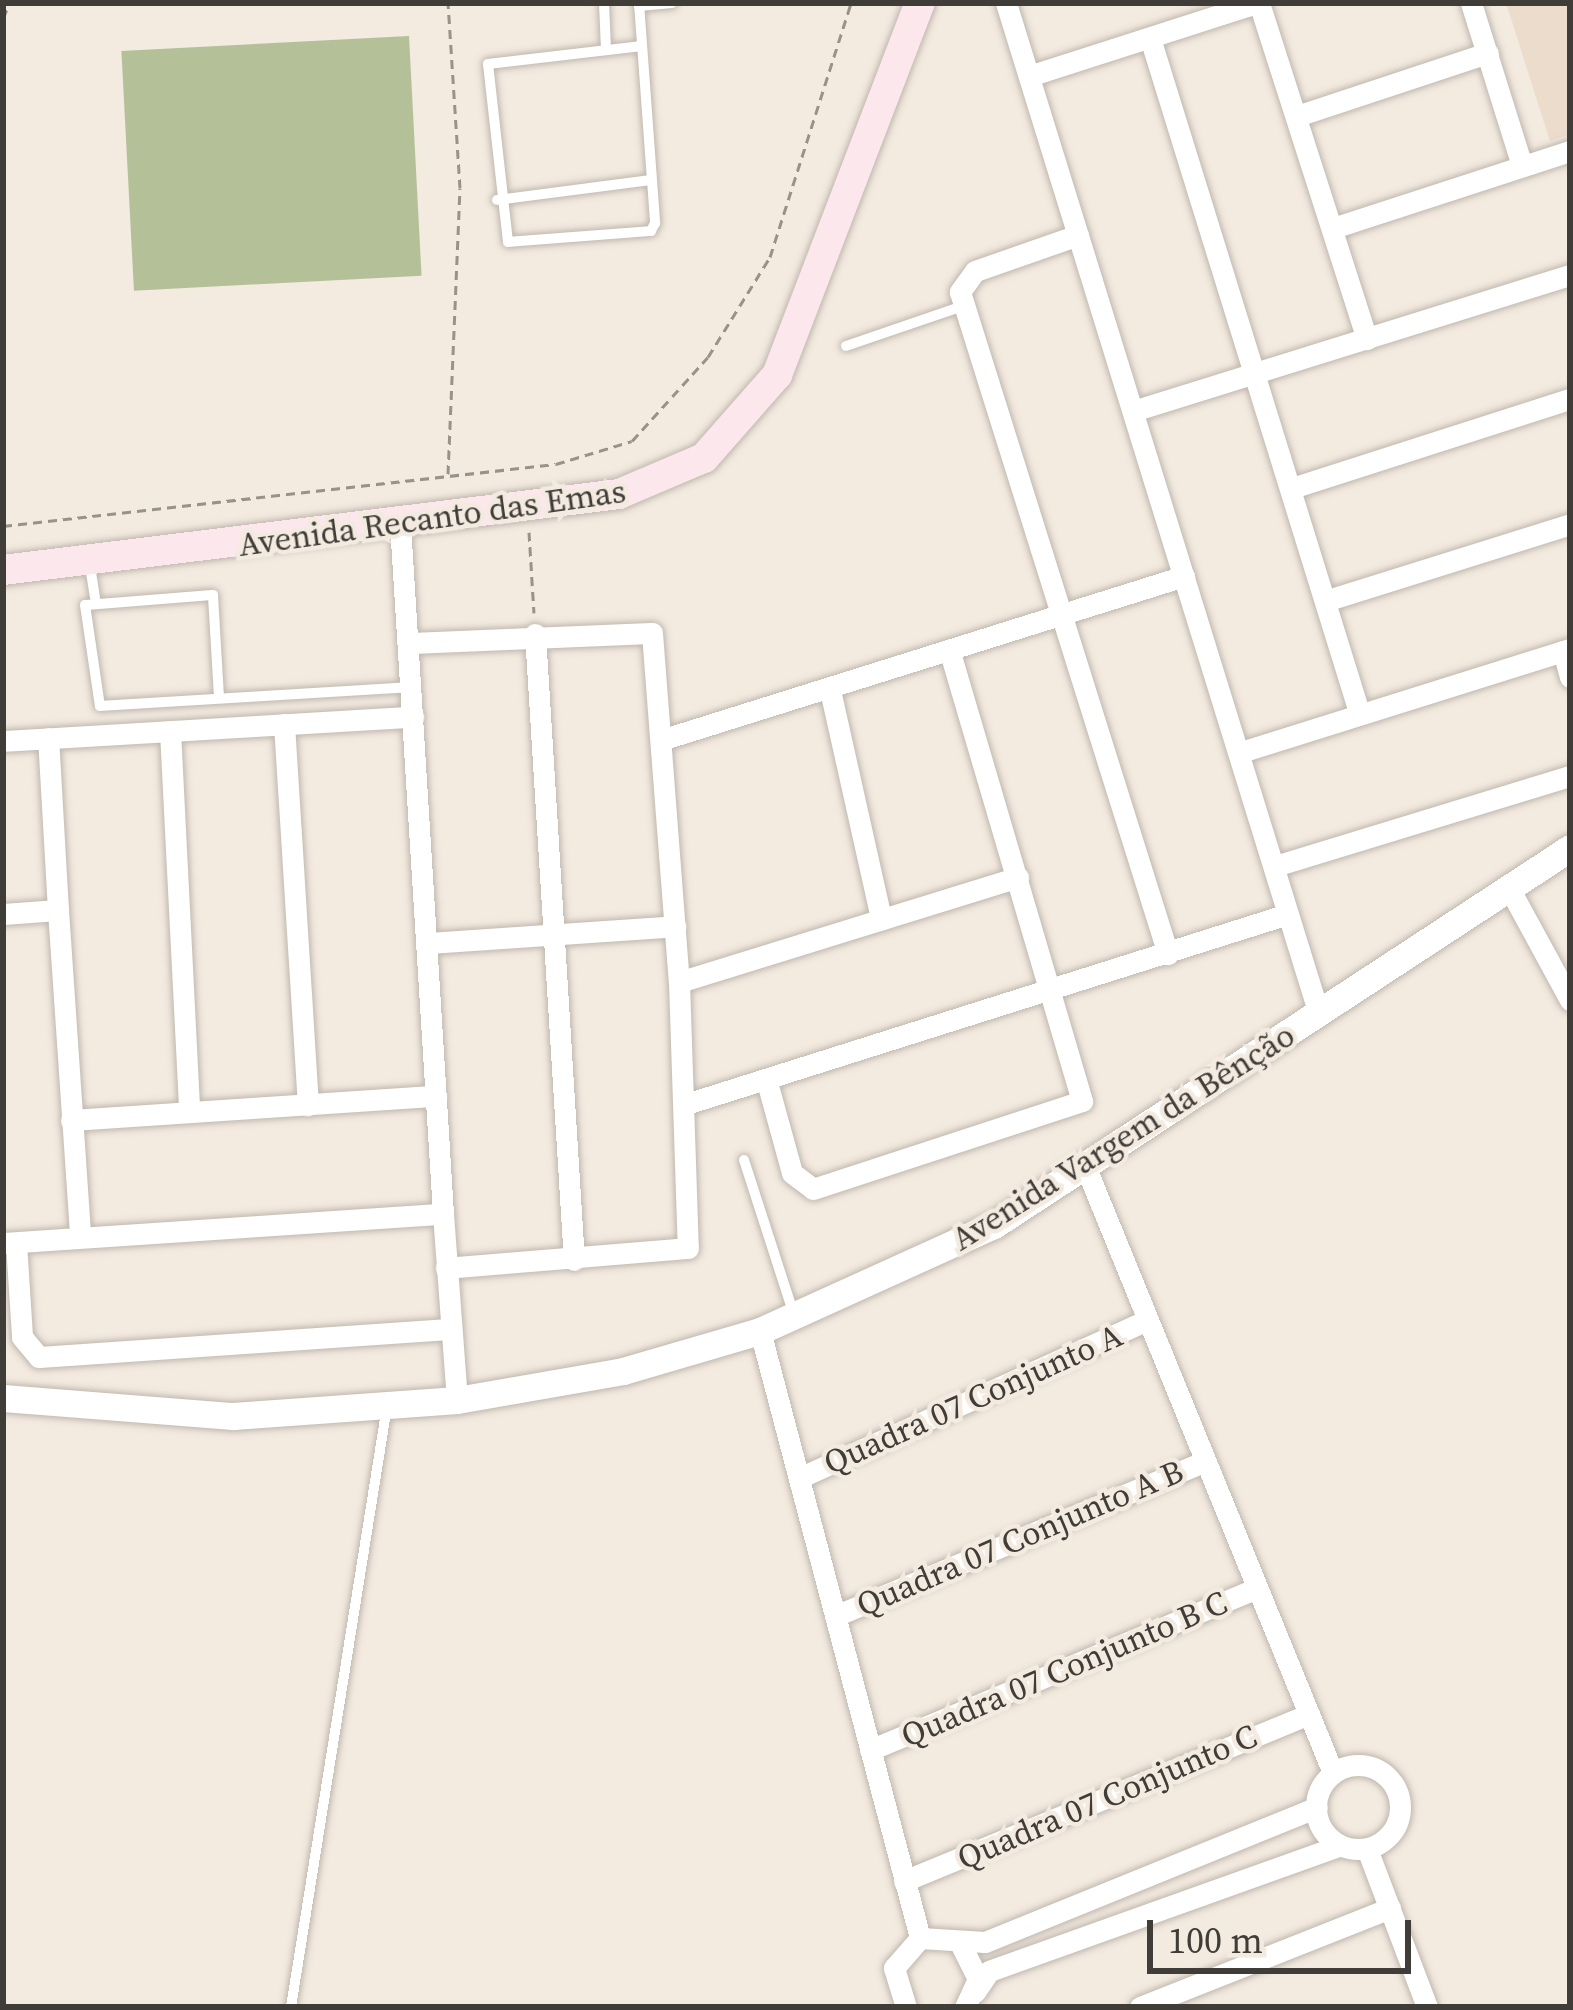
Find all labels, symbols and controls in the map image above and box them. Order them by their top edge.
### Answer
street label: Avenida Recanto das Emas [236,471,628,565]
street label: Avenida Vargem da Bênção [944,1015,1302,1259]
street label: Quadra 07 Conjunto A [818,1315,1128,1483]
street label: Quadra 07 Conjunto A B [851,1451,1189,1625]
street label: Quadra 07 Conjunto B C [895,1582,1233,1756]
street label: Quadra 07 Conjunto C [951,1716,1263,1878]
scale bar [1153,1896,1417,1970]
text: 100 m [1168,1916,1263,1965]

